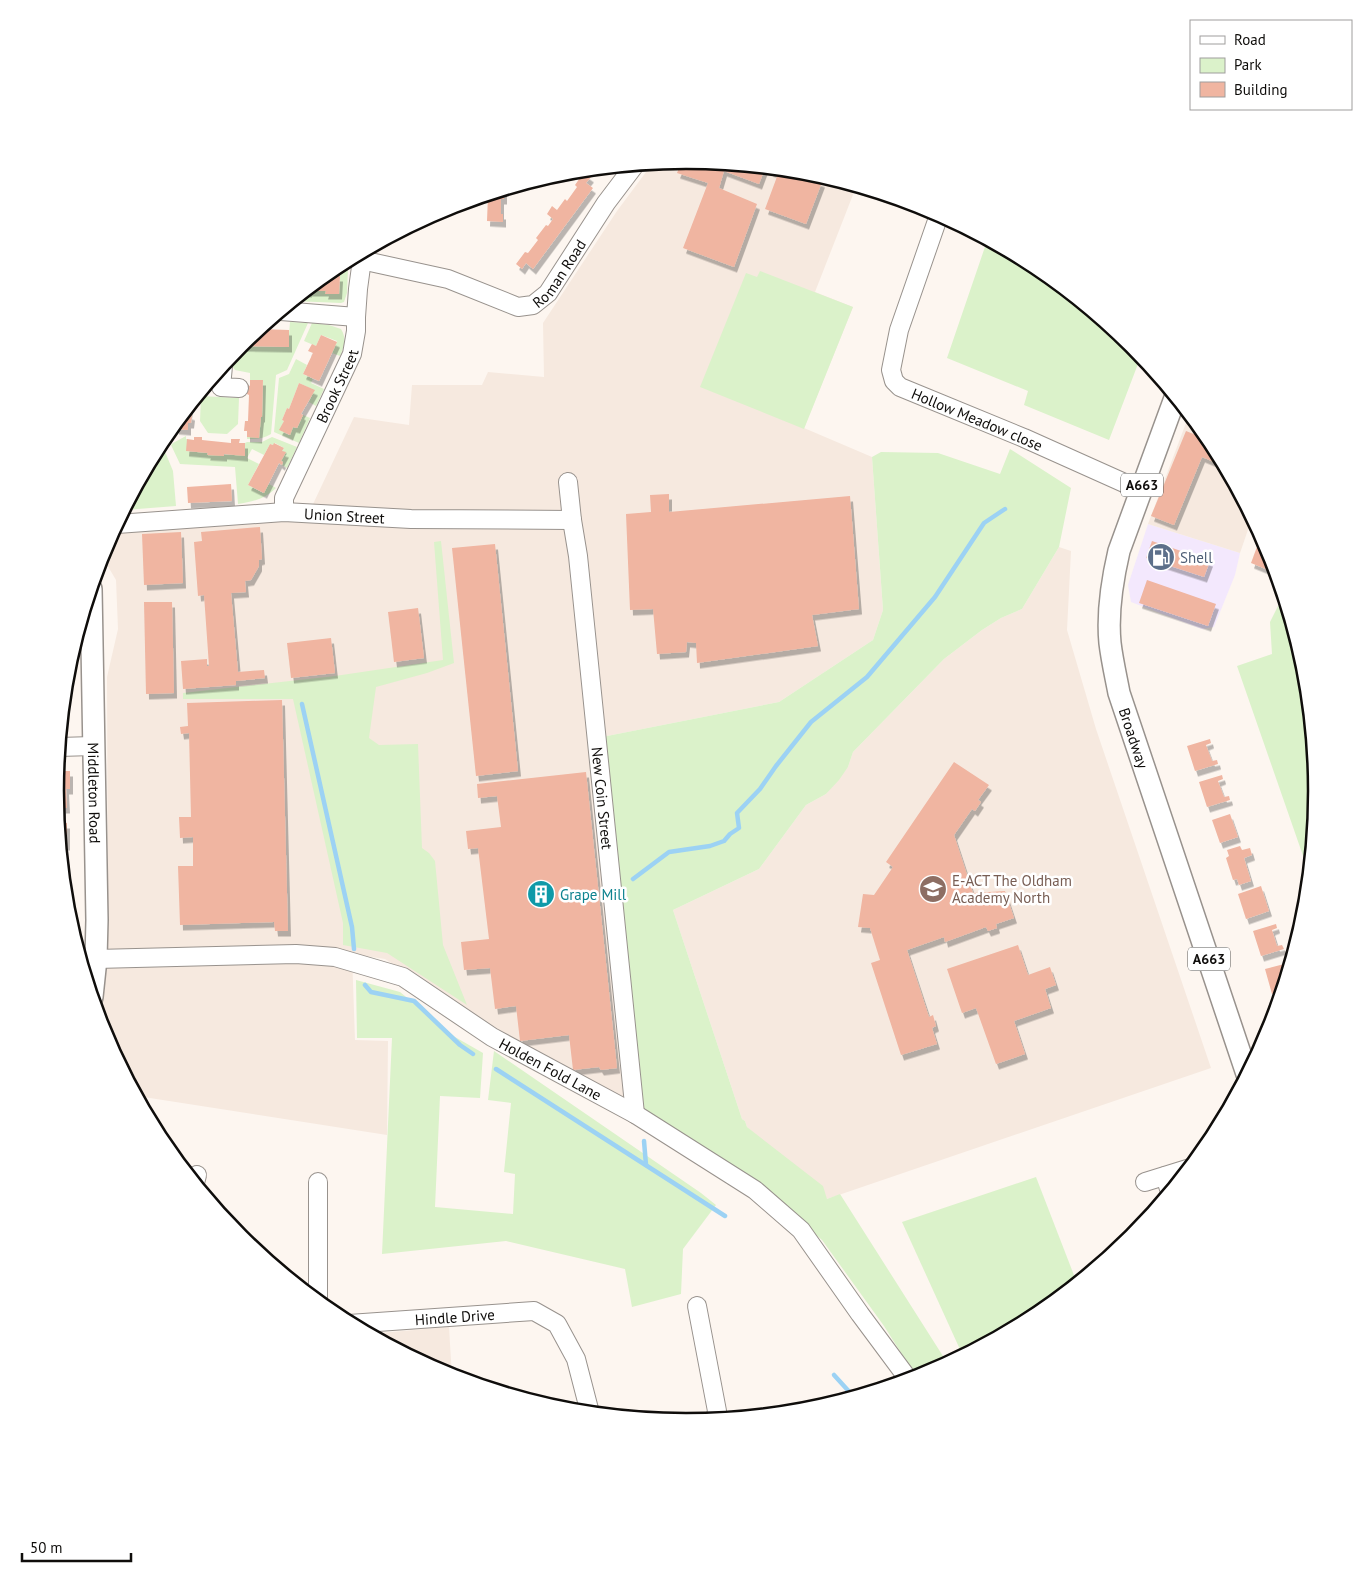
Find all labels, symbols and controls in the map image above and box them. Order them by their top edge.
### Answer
legend [1190,20,1352,110]
text: Road [1234,30,1266,49]
text: Park [1234,55,1262,74]
text: Building [1234,80,1288,99]
street label: Roman Road [528,236,590,312]
street label: Brook Street [311,348,362,426]
street label: Hollow Meadow close [909,383,1046,455]
road number: A663 [1121,474,1163,496]
street label: Union Street [304,504,385,527]
fuel station icon: Shell [1146,542,1176,572]
place label: Shell [1180,548,1213,567]
street label: Broadway [1115,705,1153,771]
street label: Middleton Road [84,742,105,844]
street label: New Coin Street [588,746,617,850]
place label: E-ACT The Oldham Academy North [952,871,1072,907]
school or university icon: E-ACT The Oldham Academy North [918,874,948,904]
building icon: Grape Mill [526,879,556,909]
place label: Grape Mill [560,885,627,904]
road number: A663 [1188,948,1230,971]
street label: Holden Fold Lane [496,1033,605,1104]
street label: Hindle Drive [414,1304,495,1329]
scale bar [22,1530,131,1562]
text: 50 m [30,1538,63,1557]

